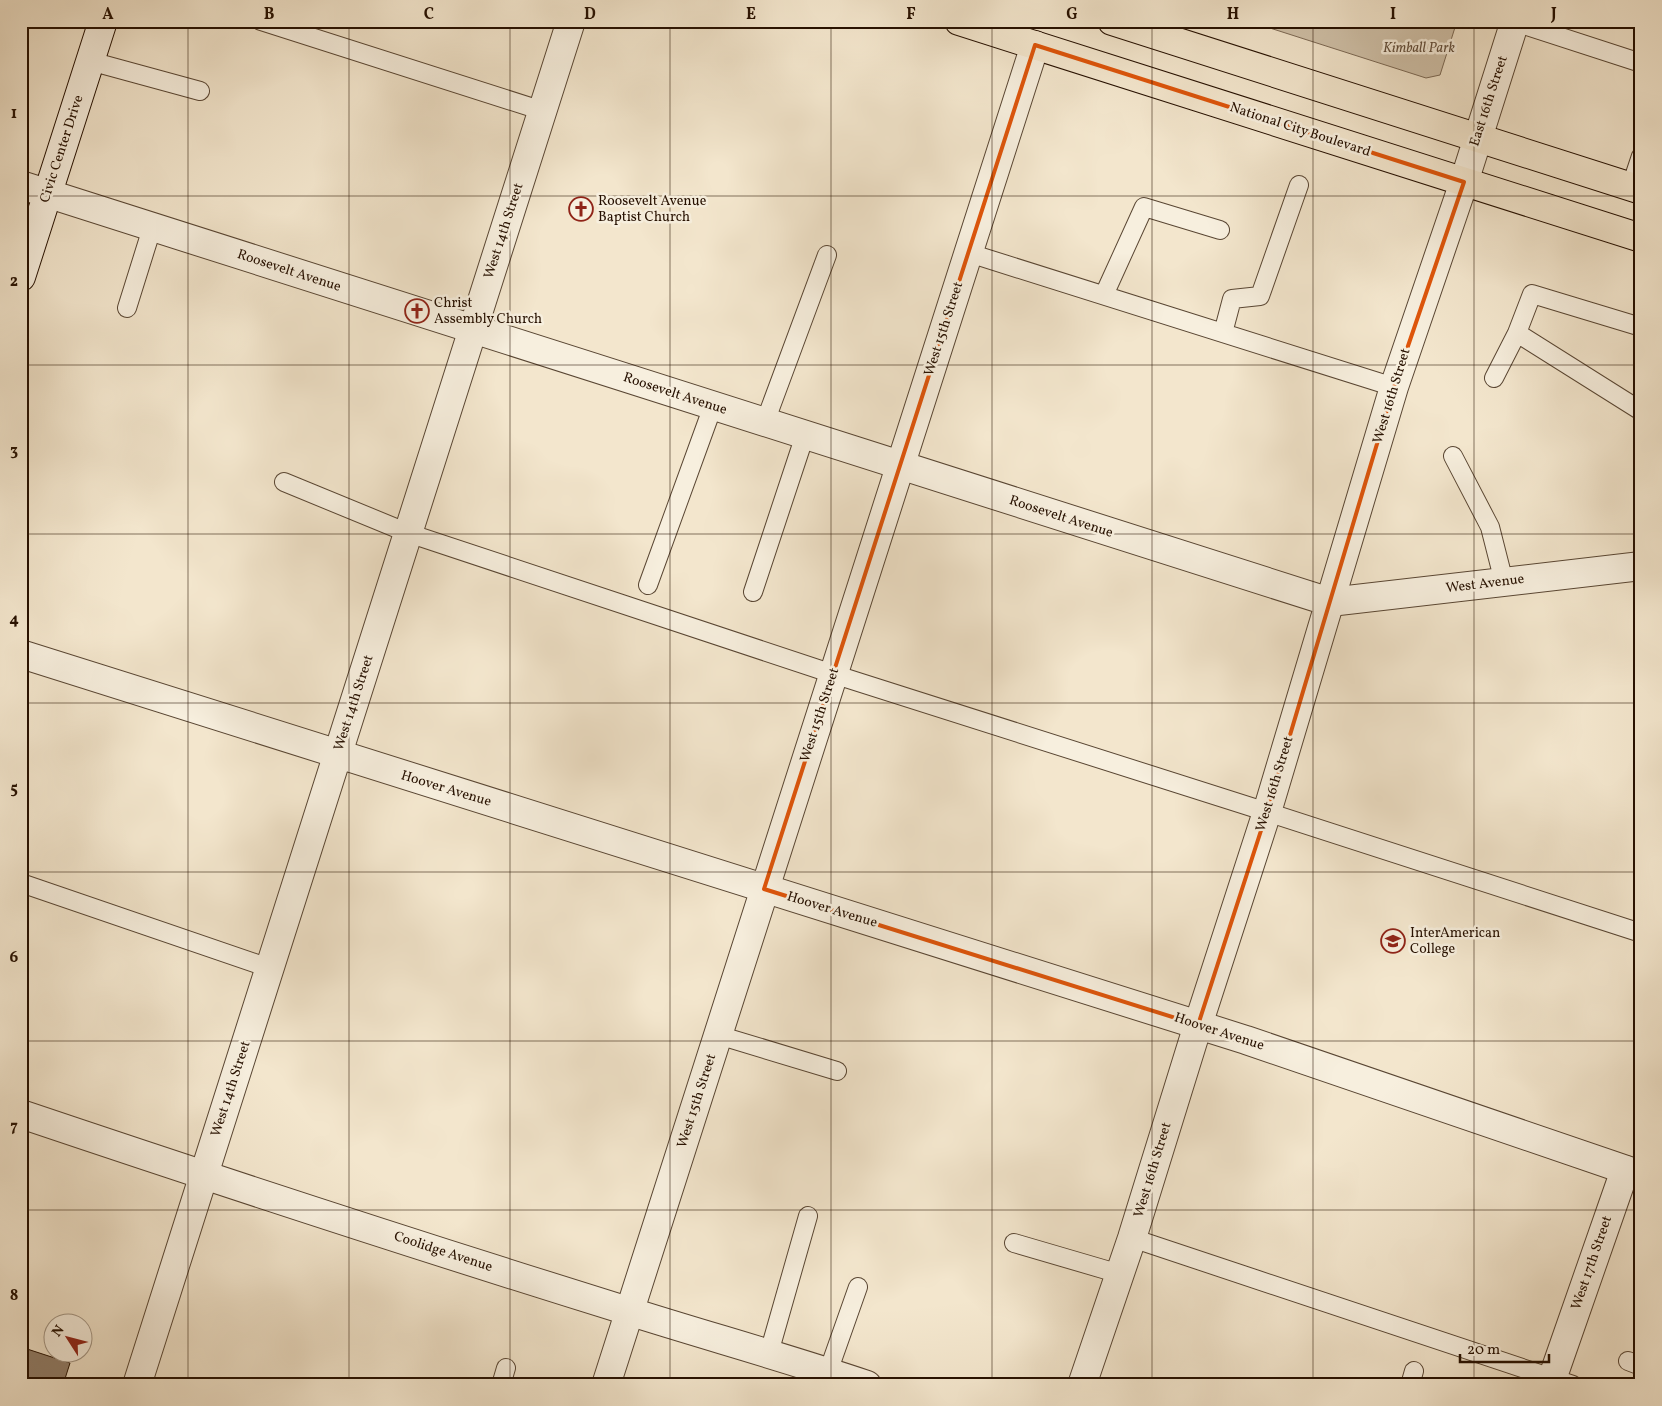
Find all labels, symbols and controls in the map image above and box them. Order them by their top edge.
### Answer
text: A [102,4,114,26]
text: B [264,4,275,26]
text: C [424,4,434,26]
text: D [584,4,596,26]
text: E [746,4,756,26]
text: F [906,4,916,26]
text: G [1066,4,1078,26]
text: H [1227,4,1239,26]
text: I [1390,4,1396,26]
text: J [1550,4,1557,26]
park label: Kimball Park [1383,39,1455,58]
street label: East 16th Street [1465,53,1513,149]
street label: Civic Center Drive [36,92,89,205]
street label: National City Boulevard [1227,98,1373,162]
text: 1 [11,103,17,125]
street label: West 14th Street [480,181,528,281]
place label: Roosevelt Avenue Baptist Church [598,192,707,227]
church icon: Roosevelt Avenue Baptist Church [568,196,594,222]
street label: Roosevelt Avenue [235,245,344,297]
text: 2 [10,271,18,293]
street label: West 15th Street [920,279,968,379]
place label: Christ Assembly Church [434,294,542,329]
church icon: Christ Assembly Church [404,298,430,324]
street label: West 16th Street [1369,346,1416,446]
street label: Roosevelt Avenue [621,368,730,420]
text: 3 [10,440,18,462]
street label: Roosevelt Avenue [1007,491,1116,543]
street label: West Avenue [1445,570,1526,598]
text: 4 [9,609,19,631]
street label: West 14th Street [330,653,378,753]
street label: West 15th Street [796,665,844,765]
street label: West 16th Street [1252,734,1299,834]
street label: Hoover Avenue [398,766,494,812]
text: 5 [10,778,18,800]
street label: Hoover Avenue [784,887,880,933]
place label: InterAmerican College [1410,924,1500,959]
school or university icon: InterAmerican College [1380,928,1406,954]
text: 6 [10,947,19,969]
street label: Hoover Avenue [1172,1008,1267,1056]
street label: West 14th Street [207,1039,255,1139]
street label: West 15th Street [673,1051,721,1151]
text: 7 [10,1116,18,1138]
street label: West 16th Street [1130,1120,1177,1220]
street label: West 17th Street [1567,1213,1617,1313]
street label: Coolidge Avenue [391,1227,495,1277]
text: 8 [10,1285,18,1307]
north arrow [42,1314,92,1364]
text: N [48,1322,69,1341]
scale bar [1460,1331,1548,1363]
text: 20 m [1467,1340,1500,1361]

